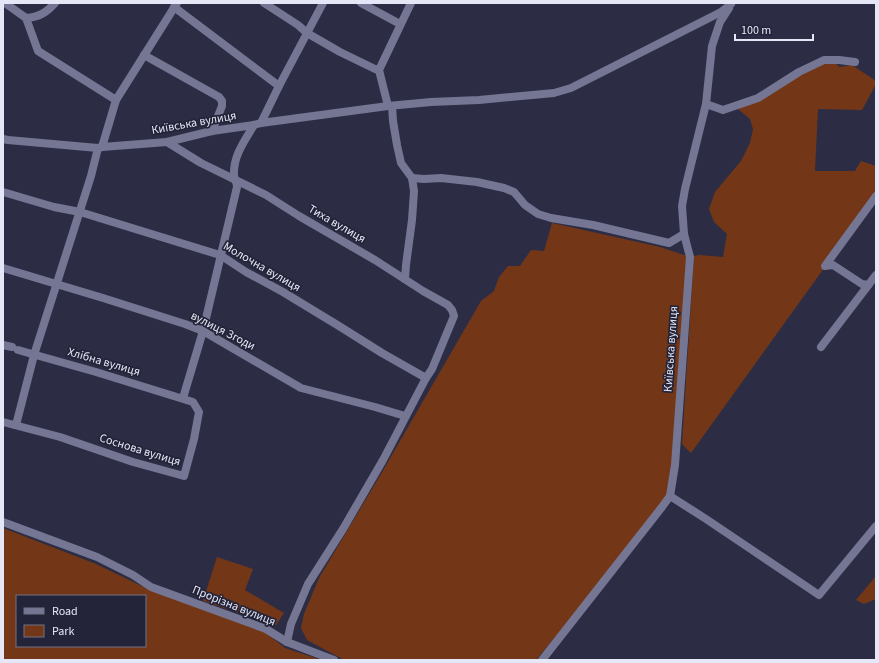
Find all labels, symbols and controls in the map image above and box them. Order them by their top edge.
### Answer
scale bar [735,16,813,42]
text: 100 m [741,22,771,39]
street label: Київська вулиця [150,107,238,139]
street label: Тиха вулиця [305,201,369,247]
street label: Молочна вулиця [220,238,304,296]
street label: Київська вулиця [660,306,682,392]
street label: вулиця Згоди [188,307,258,355]
street label: Хлібна вулиця [66,344,142,380]
street label: Соснова вулиця [97,430,183,470]
street label: Прорізна вулиця [190,581,278,631]
legend [16,595,146,647]
text: Road [52,603,78,620]
text: Park [52,623,74,640]

